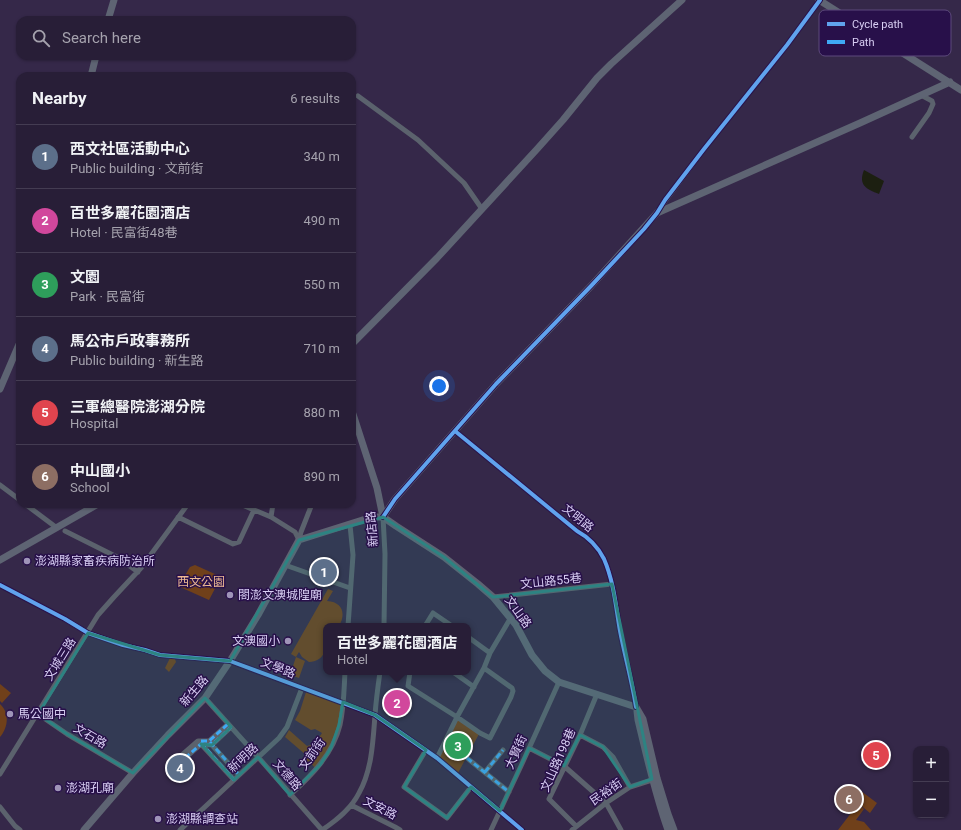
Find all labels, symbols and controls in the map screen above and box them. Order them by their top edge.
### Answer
legend [819,10,951,56]
search box [16,16,356,60]
text: Cycle path [852,18,903,31]
icon: search [30,27,52,49]
text: Search here [62,29,141,47]
text: Path [852,36,875,49]
text: Nearby [32,88,87,108]
text: 6 results [290,91,340,106]
text: 西文社區活動中心 [70,140,190,158]
text: 1 [41,149,49,164]
text: 340 m [303,149,340,164]
text: Public building · 文前街 [70,161,204,176]
text: 百世多麗花園酒店 [70,204,190,222]
text: 2 [41,213,49,228]
text: 490 m [303,213,340,228]
text: Hotel · 民富街48巷 [70,225,177,240]
text: 文園 [70,268,100,286]
text: 3 [41,277,49,292]
text: 550 m [303,277,340,292]
text: Park · 民富街 [70,289,145,304]
text: 馬公市戶政事務所 [70,332,190,350]
text: 4 [41,341,49,356]
text: 710 m [303,341,340,356]
text: Public building · 新生路 [70,353,204,368]
your location [429,376,449,396]
text: 三軍總醫院澎湖分院 [70,398,205,416]
text: 5 [41,405,49,420]
text: 880 m [303,405,340,420]
text: Hospital [70,416,118,431]
text: 中山國小 [70,462,130,480]
text: 6 [41,469,49,484]
text: 890 m [303,469,340,484]
text: School [70,480,110,495]
street label: 文明路 [560,501,596,535]
street label: 新店路 [363,510,381,548]
place label: 澎湖縣家畜疾病防治所 [35,554,155,568]
marker: 澎湖縣家畜疾病防治所 [22,556,32,566]
pin: 1 [311,557,337,587]
street label: 文山路55巷 [520,571,582,591]
park label: 西文公園 [177,575,225,589]
place label: 閤澎文澳城隍廟 [238,588,322,602]
marker: 閤澎文澳城隍廟 [225,590,235,600]
street label: 文山路 [502,593,534,631]
popup [323,623,471,675]
place label: 文澳國小 [232,634,280,648]
text: 百世多麗花園酒店 [337,634,457,652]
street label: 文城三路 [41,635,79,683]
marker: 文澳國小 [283,636,293,646]
text: Hotel [337,652,368,667]
street label: 文學路 [259,655,297,681]
street label: 新生路 [177,673,211,709]
pin: 2 [384,688,410,718]
place label: 馬公國中 [18,707,66,721]
marker: 馬公國中 [5,709,15,719]
street label: 文石路 [71,721,109,751]
street label: 文山路198巷 [538,726,578,794]
pin: 3 [445,731,471,761]
street label: 大賢街 [502,733,530,771]
street label: 文前街 [296,735,328,773]
pin: 5 [863,740,889,770]
street label: 新明路 [225,741,261,775]
map controls [913,746,949,818]
button: + [913,746,949,782]
pin: 4 [167,753,193,783]
street label: 文德路 [270,757,304,793]
street label: 民裕街 [587,776,625,808]
place label: 澎湖孔廟 [66,781,114,795]
button: − [913,782,949,818]
marker: 澎湖孔廟 [53,783,63,793]
pin: 6 [836,784,862,814]
street label: 文安路 [361,794,399,822]
place label: 澎湖縣調查站 [166,812,238,826]
marker: 澎湖縣調查站 [153,814,163,824]

